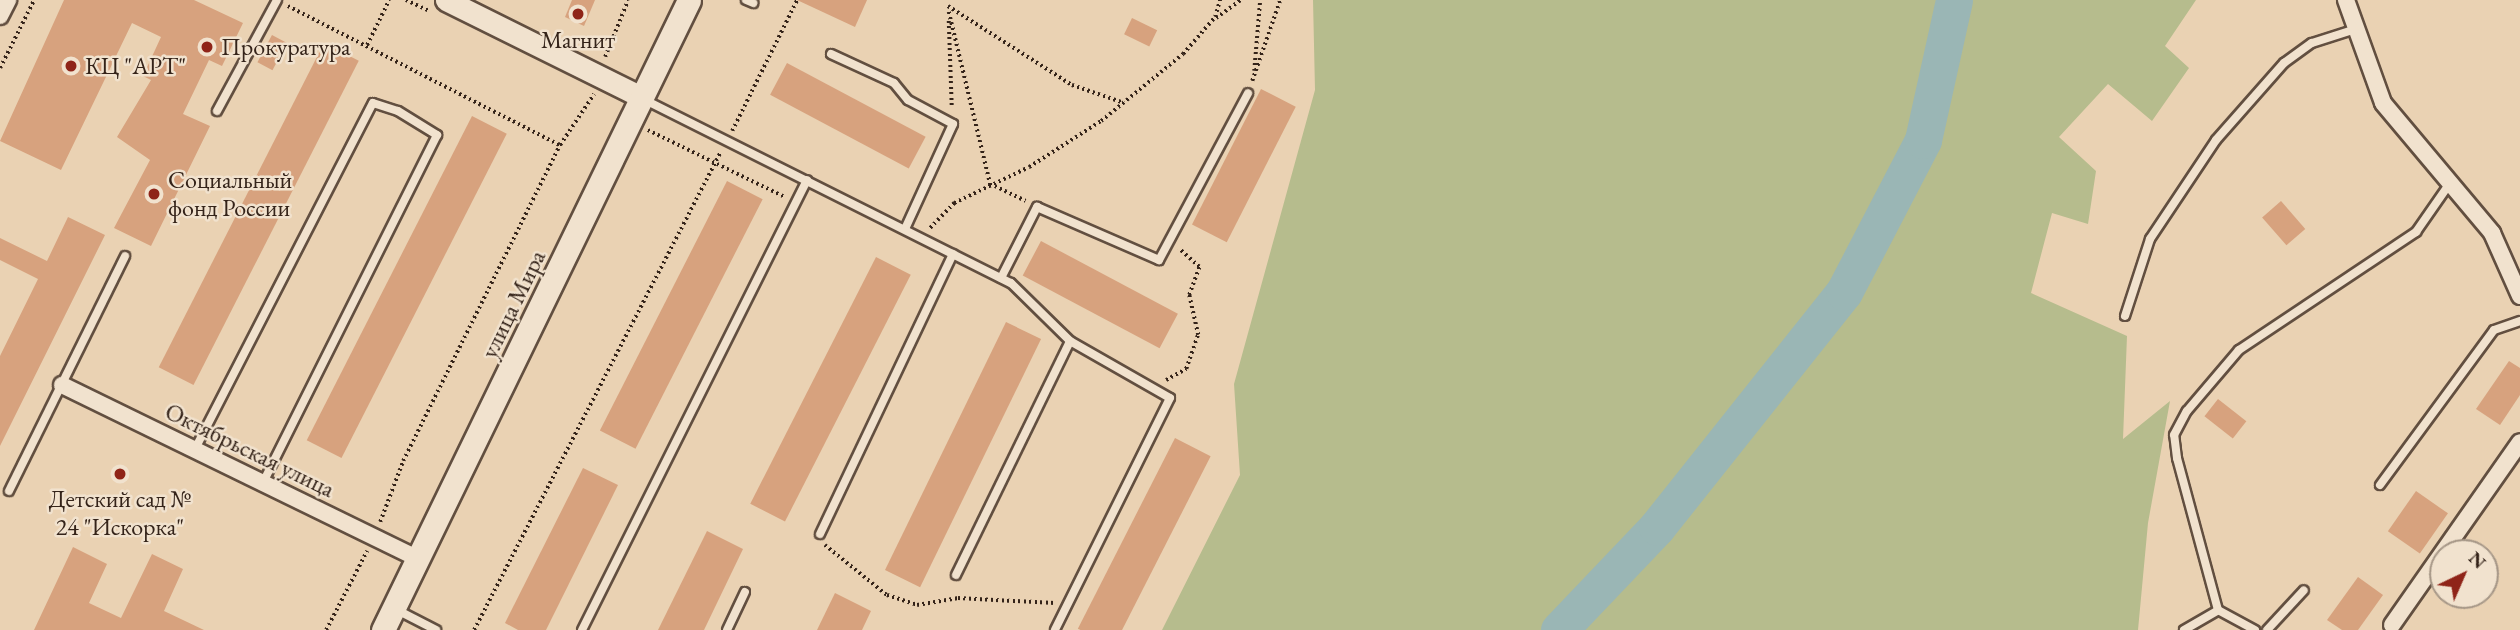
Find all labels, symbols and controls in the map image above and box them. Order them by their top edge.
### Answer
marker: Магнит [570,6,586,22]
place label: Магнит [541,26,615,54]
place label: Прокуратура [221,33,351,61]
marker: Прокуратура [199,39,215,55]
place label: КЦ "АРТ" [85,52,186,80]
marker: КЦ "АРТ" [63,58,79,74]
place label: Социальный фонд России [168,166,292,222]
marker: Социальный фонд России [146,186,162,202]
street label: улица Мира [474,245,552,363]
street label: Октябрьская улица [161,397,339,503]
marker: Детский сад № 24 "Искорка" [112,466,128,482]
place label: Детский сад № 24 "Искорка" [49,485,191,541]
north arrow [2429,539,2499,609]
text: N [2463,546,2492,574]

